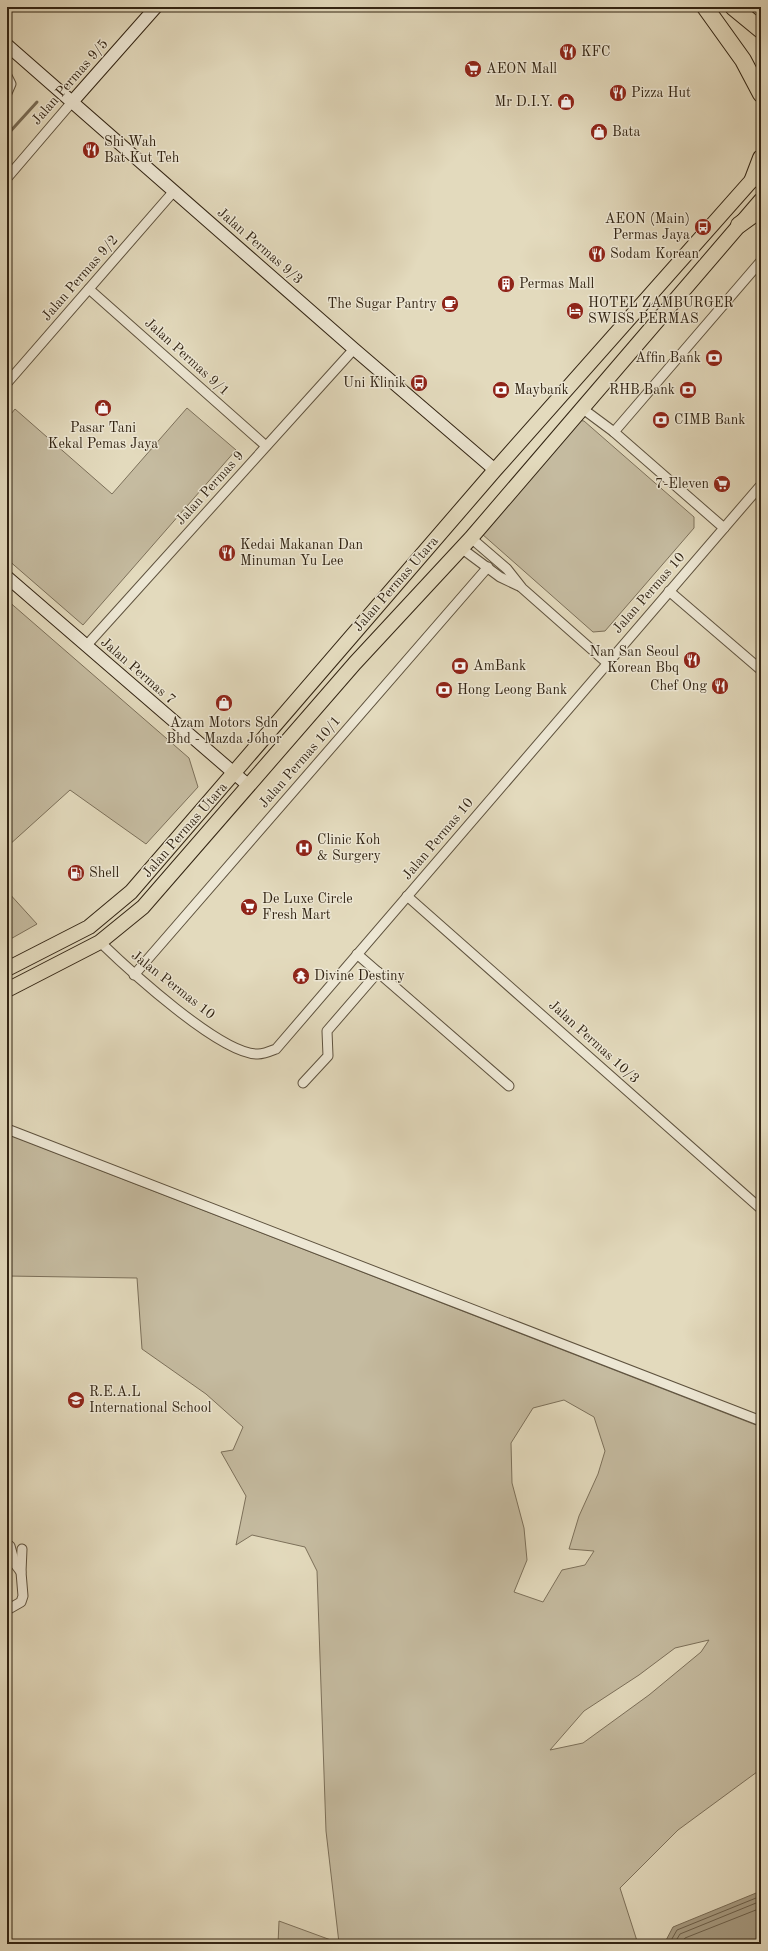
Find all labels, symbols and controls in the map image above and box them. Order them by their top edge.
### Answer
street label: Jalan Permas 9/5 [29,37,111,127]
restaurant icon: KFC [558,42,578,62]
place label: KFC [581,45,610,59]
supermarket icon: AEON Mall [463,59,483,79]
place label: AEON Mall [486,62,557,76]
restaurant icon: Pizza Hut [608,83,628,103]
place label: Pizza Hut [631,86,691,100]
shop icon: Mr D.I.Y. [556,92,576,112]
place label: Mr D.I.Y. [494,95,553,109]
shop icon: Bata [589,122,609,142]
place label: Bata [612,125,640,139]
place label: Shi Wah Bat Kut Teh [104,135,180,165]
restaurant icon: Shi Wah Bat Kut Teh [81,140,101,160]
street label: Jalan Permas 9/3 [215,205,305,287]
place label: AEON (Main) Permas Jaya [605,212,690,242]
bus stop icon: AEON (Main) Permas Jaya [693,217,713,237]
street label: Jalan Permas 9/2 [39,233,121,323]
restaurant icon: Sodam Korean [587,244,607,264]
place label: Sodam Korean [610,247,700,261]
building icon: Permas Mall [496,274,516,294]
place label: Permas Mall [519,277,594,291]
cafe icon: The Sugar Pantry [440,294,460,314]
place label: HOTEL ZAMBURGER SWISS PERMAS [588,296,733,326]
place label: The Sugar Pantry [327,297,438,311]
hotel icon: HOTEL ZAMBURGER SWISS PERMAS [565,301,585,321]
street label: Jalan Permas 9/1 [142,316,232,398]
bank icon: Affin Bank [704,348,724,368]
place label: Affin Bank [635,351,701,365]
bus stop icon: Uni Klinik [409,373,429,393]
place label: Uni Klinik [343,376,406,390]
bank icon: Maybank [491,380,511,400]
bank icon: RHB Bank [678,380,698,400]
place label: Maybank [514,383,569,397]
place label: RHB Bank [609,383,675,397]
shop icon: Pasar Tani Kekal Pemas Jaya [93,398,113,418]
bank icon: CIMB Bank [651,410,671,430]
place label: CIMB Bank [674,413,746,427]
place label: Pasar Tani Kekal Pemas Jaya [48,421,158,451]
street label: Jalan Permas 9 [173,448,247,528]
supermarket icon: 7-Eleven [712,474,732,494]
place label: 7-Eleven [655,477,709,491]
street label: Jalan Permas Utara [351,534,441,634]
place label: Kedai Makanan Dan Minuman Yu Lee [240,538,364,568]
restaurant icon: Kedai Makanan Dan Minuman Yu Lee [217,543,237,563]
street label: Jalan Permas 10 [610,550,688,636]
street label: Jalan Permas 7 [98,635,178,707]
place label: Nan San Seoul Korean Bbq [589,645,679,675]
restaurant icon: Nan San Seoul Korean Bbq [682,650,702,670]
bank icon: AmBank [450,656,470,676]
place label: AmBank [473,659,526,673]
restaurant icon: Chef Ong [710,676,730,696]
place label: Chef Ong [650,679,707,693]
bank icon: Hong Leong Bank [434,680,454,700]
place label: Hong Leong Bank [457,683,567,697]
shop icon: Azam Motors Sdn Bhd - Mazda Johor [214,693,234,713]
street label: Jalan Permas 10/1 [257,714,343,810]
place label: Azam Motors Sdn Bhd - Mazda Johor [166,716,282,746]
street label: Jalan Permas Utara [140,780,230,880]
street label: Jalan Permas 10 [400,795,476,883]
place label: Clinic Koh & Surgery [317,833,382,863]
hospital icon: Clinic Koh & Surgery [294,838,314,858]
fuel station icon: Shell [66,863,86,883]
place label: Shell [89,866,120,880]
place label: De Luxe Circle Fresh Mart [262,892,353,922]
supermarket icon: De Luxe Circle Fresh Mart [239,897,259,917]
street label: Jalan Permas 10 [129,948,217,1022]
temple icon: Divine Destiny [291,966,311,986]
place label: Divine Destiny [314,969,405,983]
street label: Jalan Permas 10/3 [546,998,642,1086]
place label: R.E.A.L International School [89,1385,212,1415]
school or university icon: R.E.A.L International School [66,1390,86,1410]

